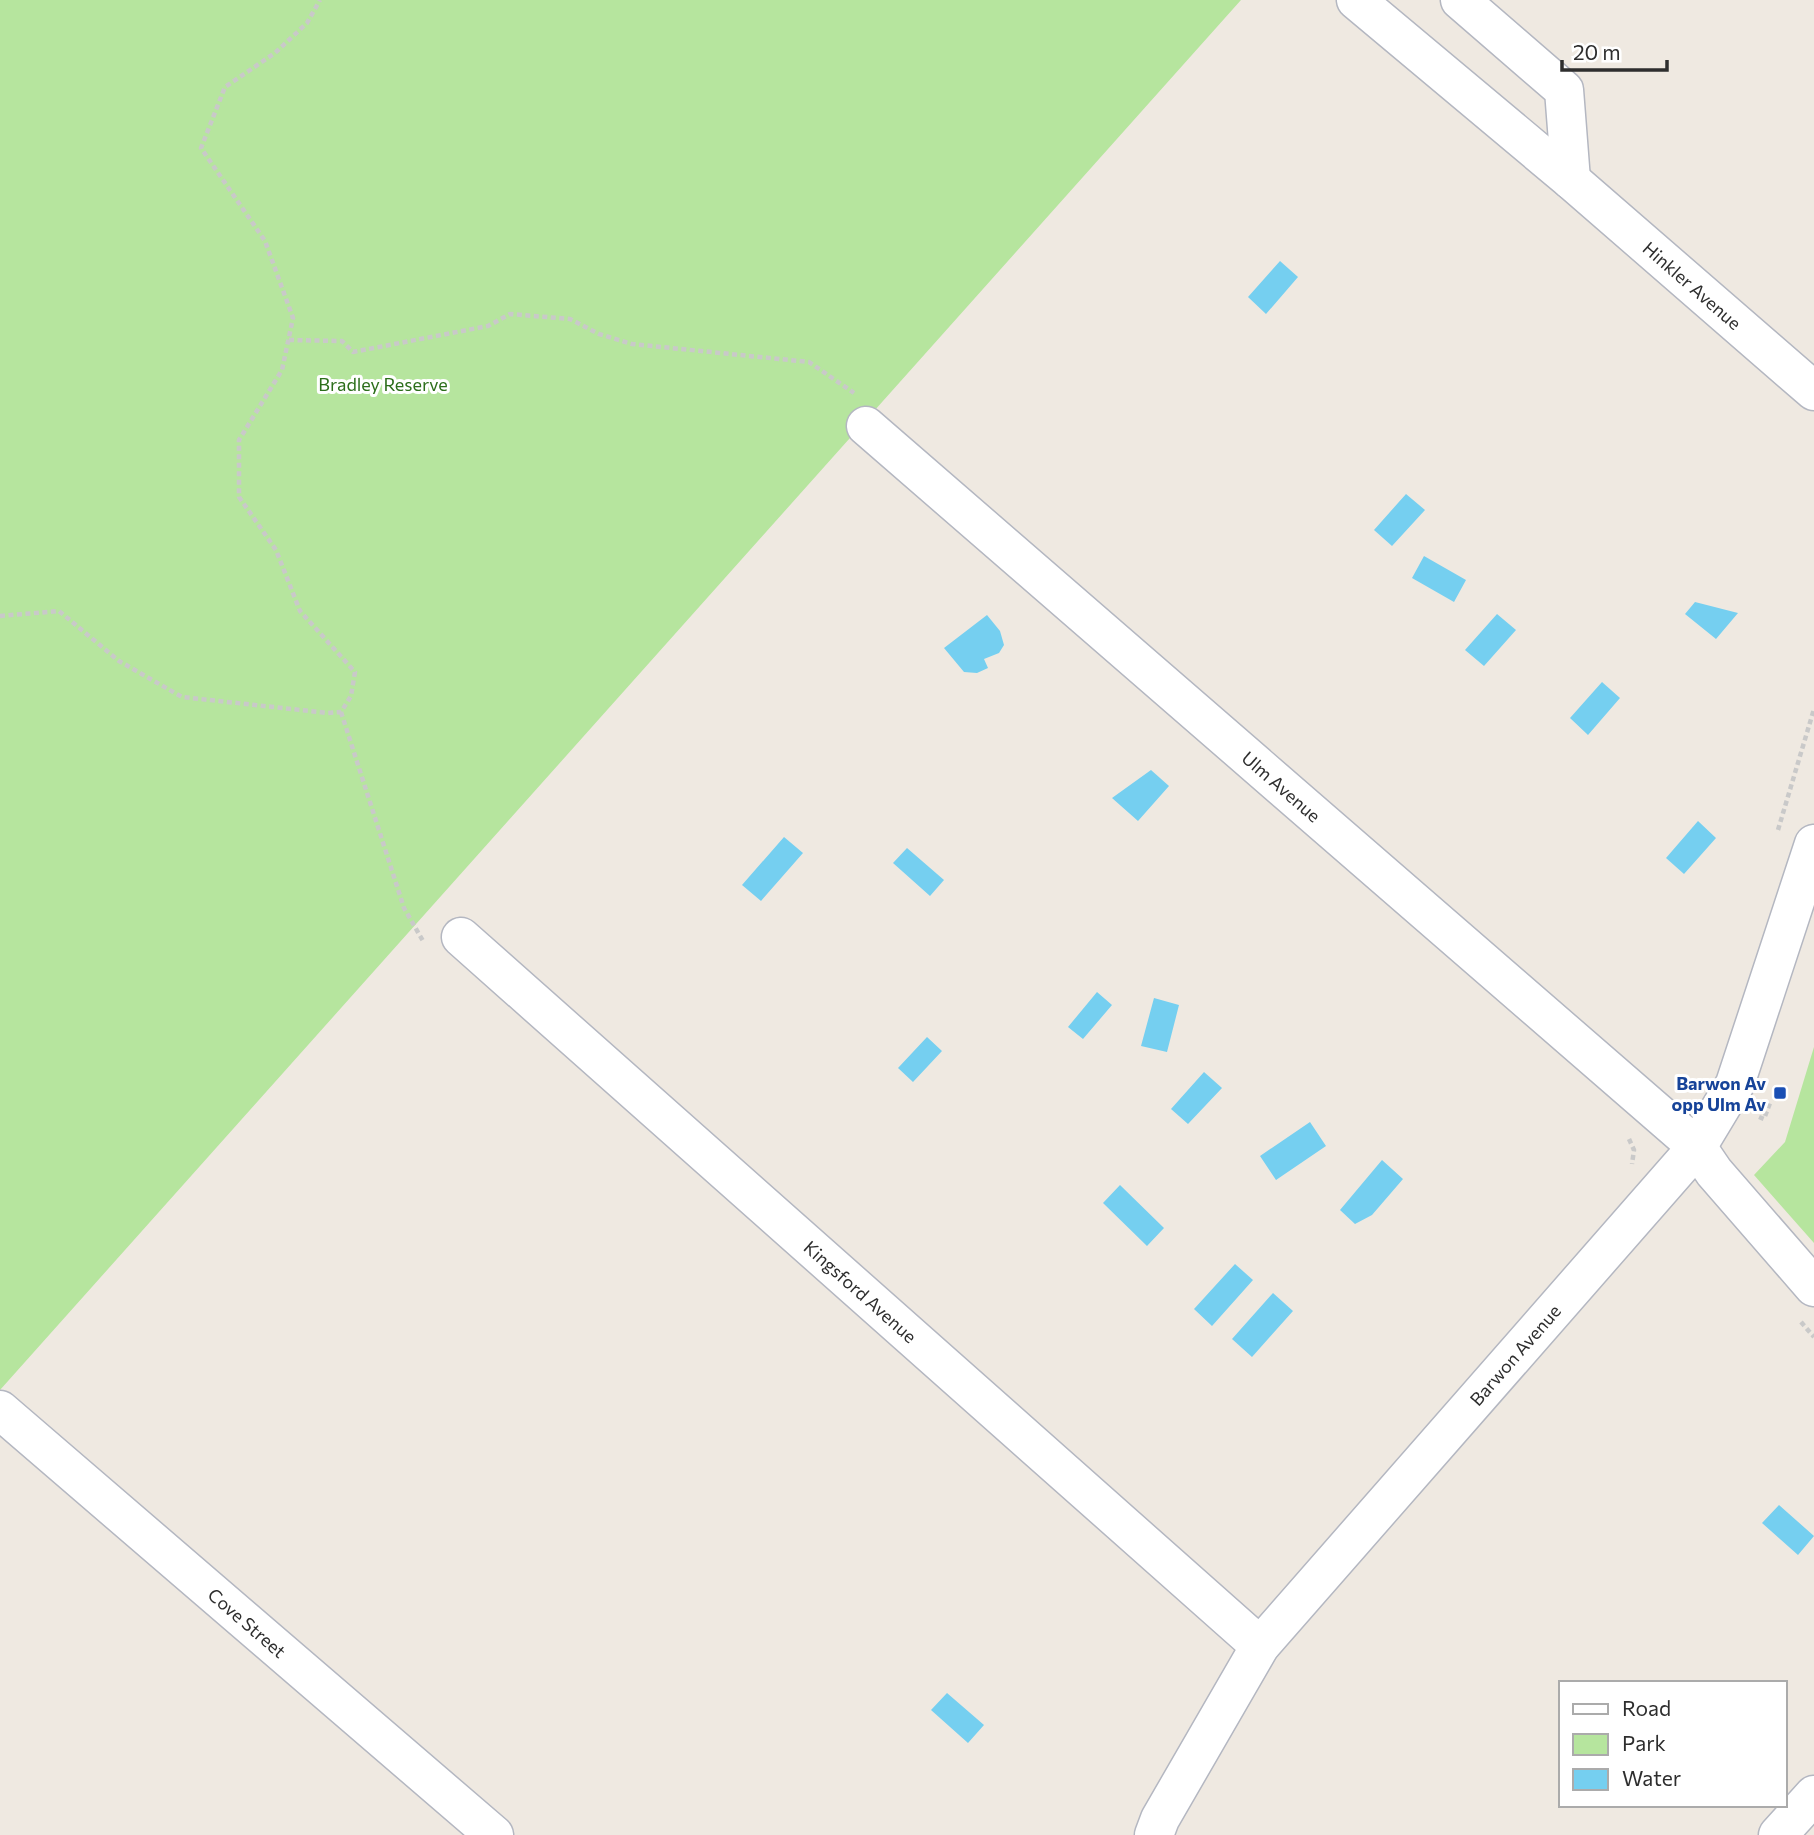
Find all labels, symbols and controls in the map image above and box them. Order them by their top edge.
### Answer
scale bar [1562,28,1667,72]
text: 20 m [1573,39,1621,64]
street label: Hinkler Avenue [1639,237,1746,334]
park label: Bradley Reserve [318,373,448,395]
street label: Ulm Avenue [1238,746,1325,827]
place label: Barwon Av opp Ulm Av [1672,1072,1766,1115]
marker: Barwon Av opp Ulm Av [1772,1085,1788,1101]
street label: Kingsford Avenue [800,1236,921,1347]
street label: Barwon Avenue [1465,1300,1565,1410]
street label: Cove Street [204,1583,291,1662]
legend [1559,1681,1786,1807]
text: Road [1622,1695,1671,1720]
text: Park [1622,1730,1666,1755]
text: Water [1622,1765,1681,1790]

